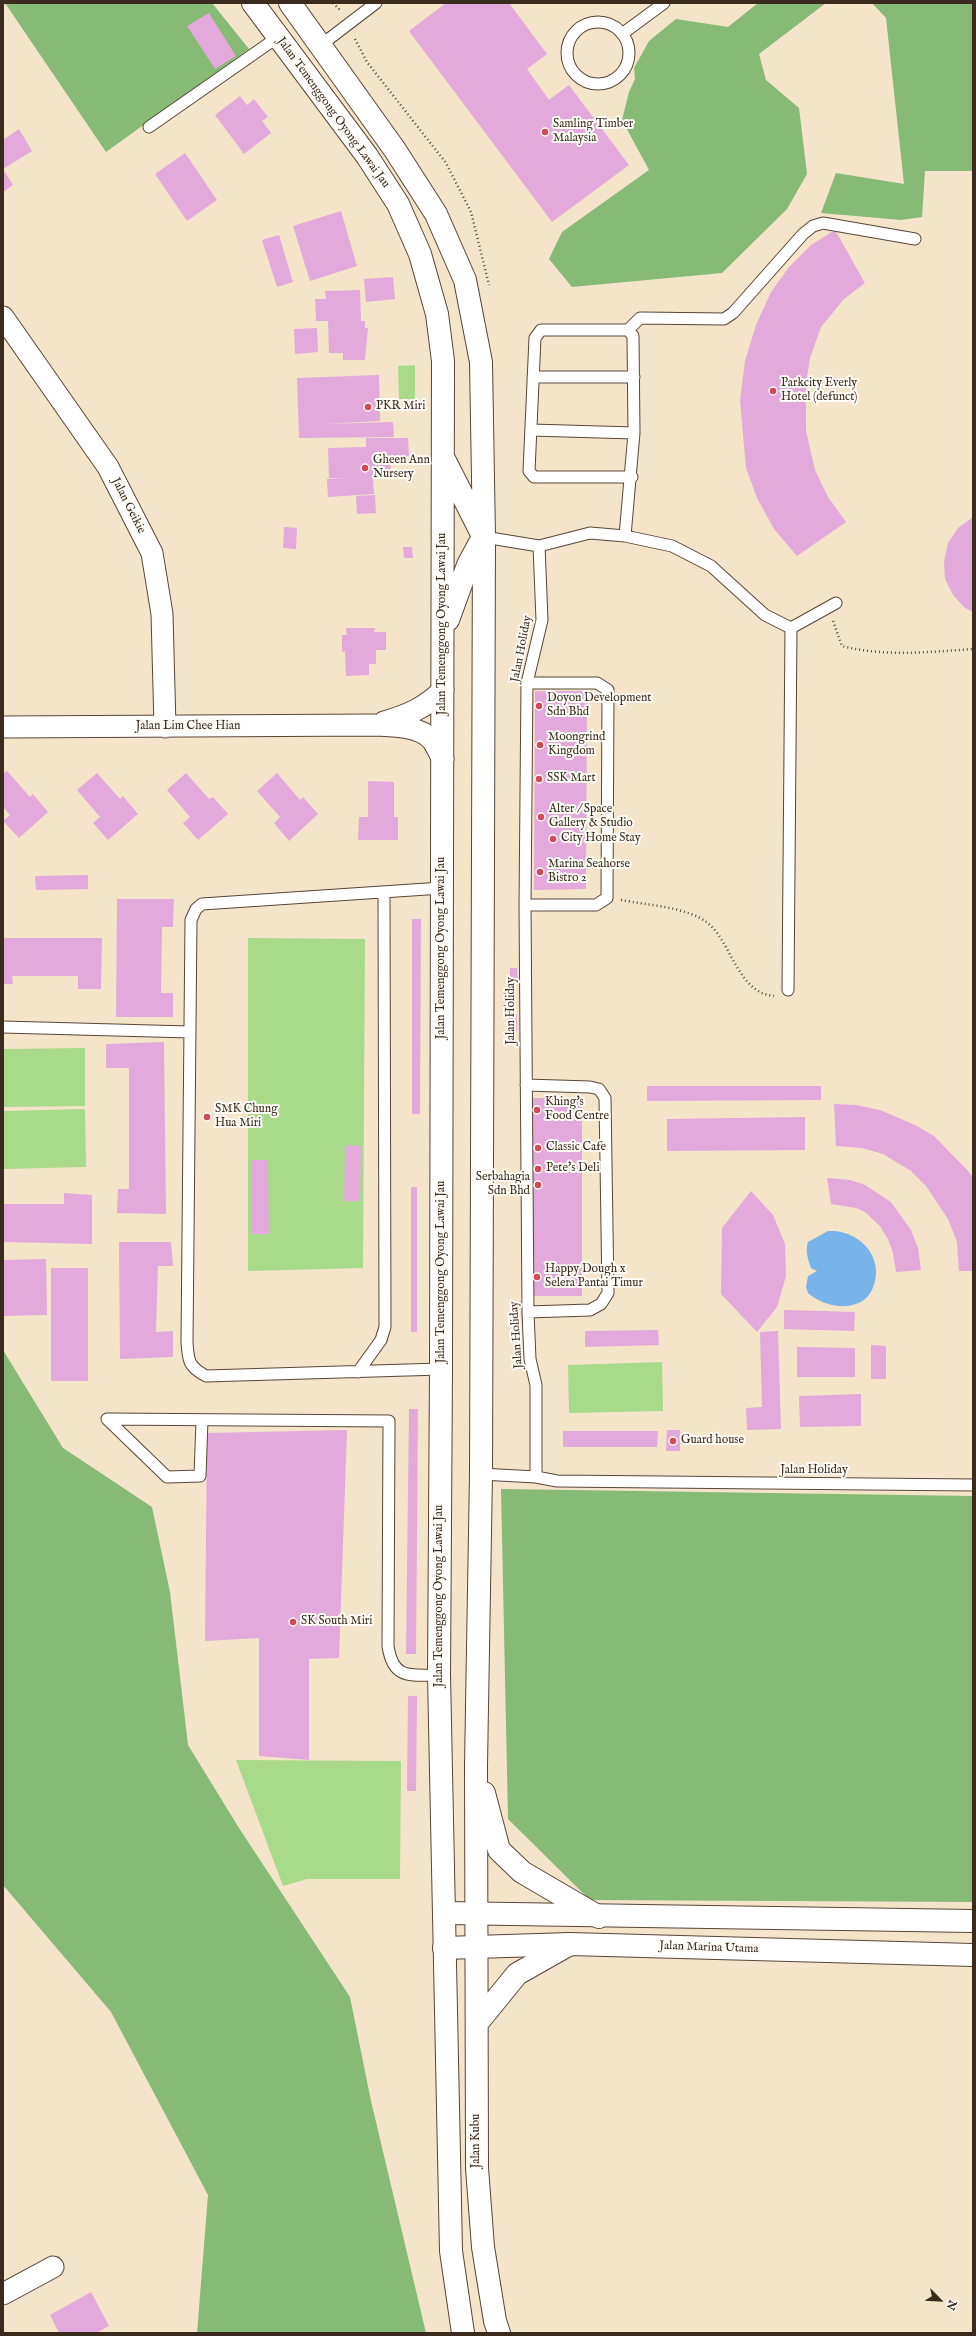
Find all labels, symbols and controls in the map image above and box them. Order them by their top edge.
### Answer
street label: Jalan Temenggong Oyong Lawai Jau [274,35,392,191]
place label: Samling Timber Malaysia [553,118,633,146]
marker: Samling Timber Malaysia [540,127,550,137]
place label: Parkcity Everly Hotel (defunct) [781,377,857,405]
marker: Parkcity Everly Hotel (defunct) [768,386,778,396]
place label: PKR Miri [376,400,425,414]
marker: PKR Miri [363,402,373,412]
place label: Gheen Ann Nursery [373,454,430,482]
marker: Gheen Ann Nursery [360,463,370,473]
street label: Jalan Geikie [108,476,148,536]
street label: Jalan Temenggong Oyong Lawai Jau [436,533,450,715]
street label: Jalan Holiday [508,614,536,684]
place label: Doyon Development Sdn Bhd [547,692,651,720]
marker: Doyon Development Sdn Bhd [534,701,544,711]
street label: Jalan Lim Chee Hian [136,720,240,734]
place label: Moongrind Kingdom [548,731,605,759]
marker: Moongrind Kingdom [535,740,545,750]
place label: SSK Mart [547,772,596,786]
marker: SSK Mart [534,774,544,784]
place label: Alter / Space Gallery & Studio [549,803,633,831]
marker: Alter / Space Gallery & Studio [536,812,546,822]
place label: City Home Stay [561,832,641,846]
marker: City Home Stay [548,834,558,844]
street label: Jalan Temenggong Oyong Lawai Jau [435,857,449,1039]
place label: Marina Seahorse Bistro 2 [548,858,630,886]
marker: Marina Seahorse Bistro 2 [535,867,545,877]
street label: Jalan Holiday [505,977,519,1045]
place label: Khing's Food Centre [545,1096,609,1124]
place label: SMK Chung Hua Miri [215,1103,278,1131]
marker: Khing's Food Centre [532,1105,542,1115]
marker: SMK Chung Hua Miri [202,1112,212,1122]
place label: Classic Cafe [546,1141,606,1155]
marker: Classic Cafe [533,1143,543,1153]
place label: Pete's Deli [546,1162,600,1176]
marker: Pete's Deli [533,1164,543,1174]
place label: Serbahagia Sdn Bhd [476,1171,530,1199]
marker: Serbahagia Sdn Bhd [533,1180,543,1190]
street label: Jalan Temenggong Oyong Lawai Jau [435,1181,449,1363]
place label: Happy Dough x Selera Pantai Timur [545,1263,643,1291]
marker: Happy Dough x Selera Pantai Timur [532,1272,542,1282]
street label: Jalan Holiday [507,1301,527,1369]
place label: Guard house [681,1434,744,1448]
marker: Guard house [668,1436,678,1446]
street label: Jalan Holiday [780,1464,848,1478]
street label: Jalan Temenggong Oyong Lawai Jau [433,1505,447,1687]
place label: SK South Miri [301,1615,372,1629]
marker: SK South Miri [288,1617,298,1627]
street label: Jalan Marina Utama [659,1939,759,1957]
street label: Jalan Kubu [470,2114,484,2168]
north arrow [920,2280,960,2320]
text: N [943,2298,959,2312]

